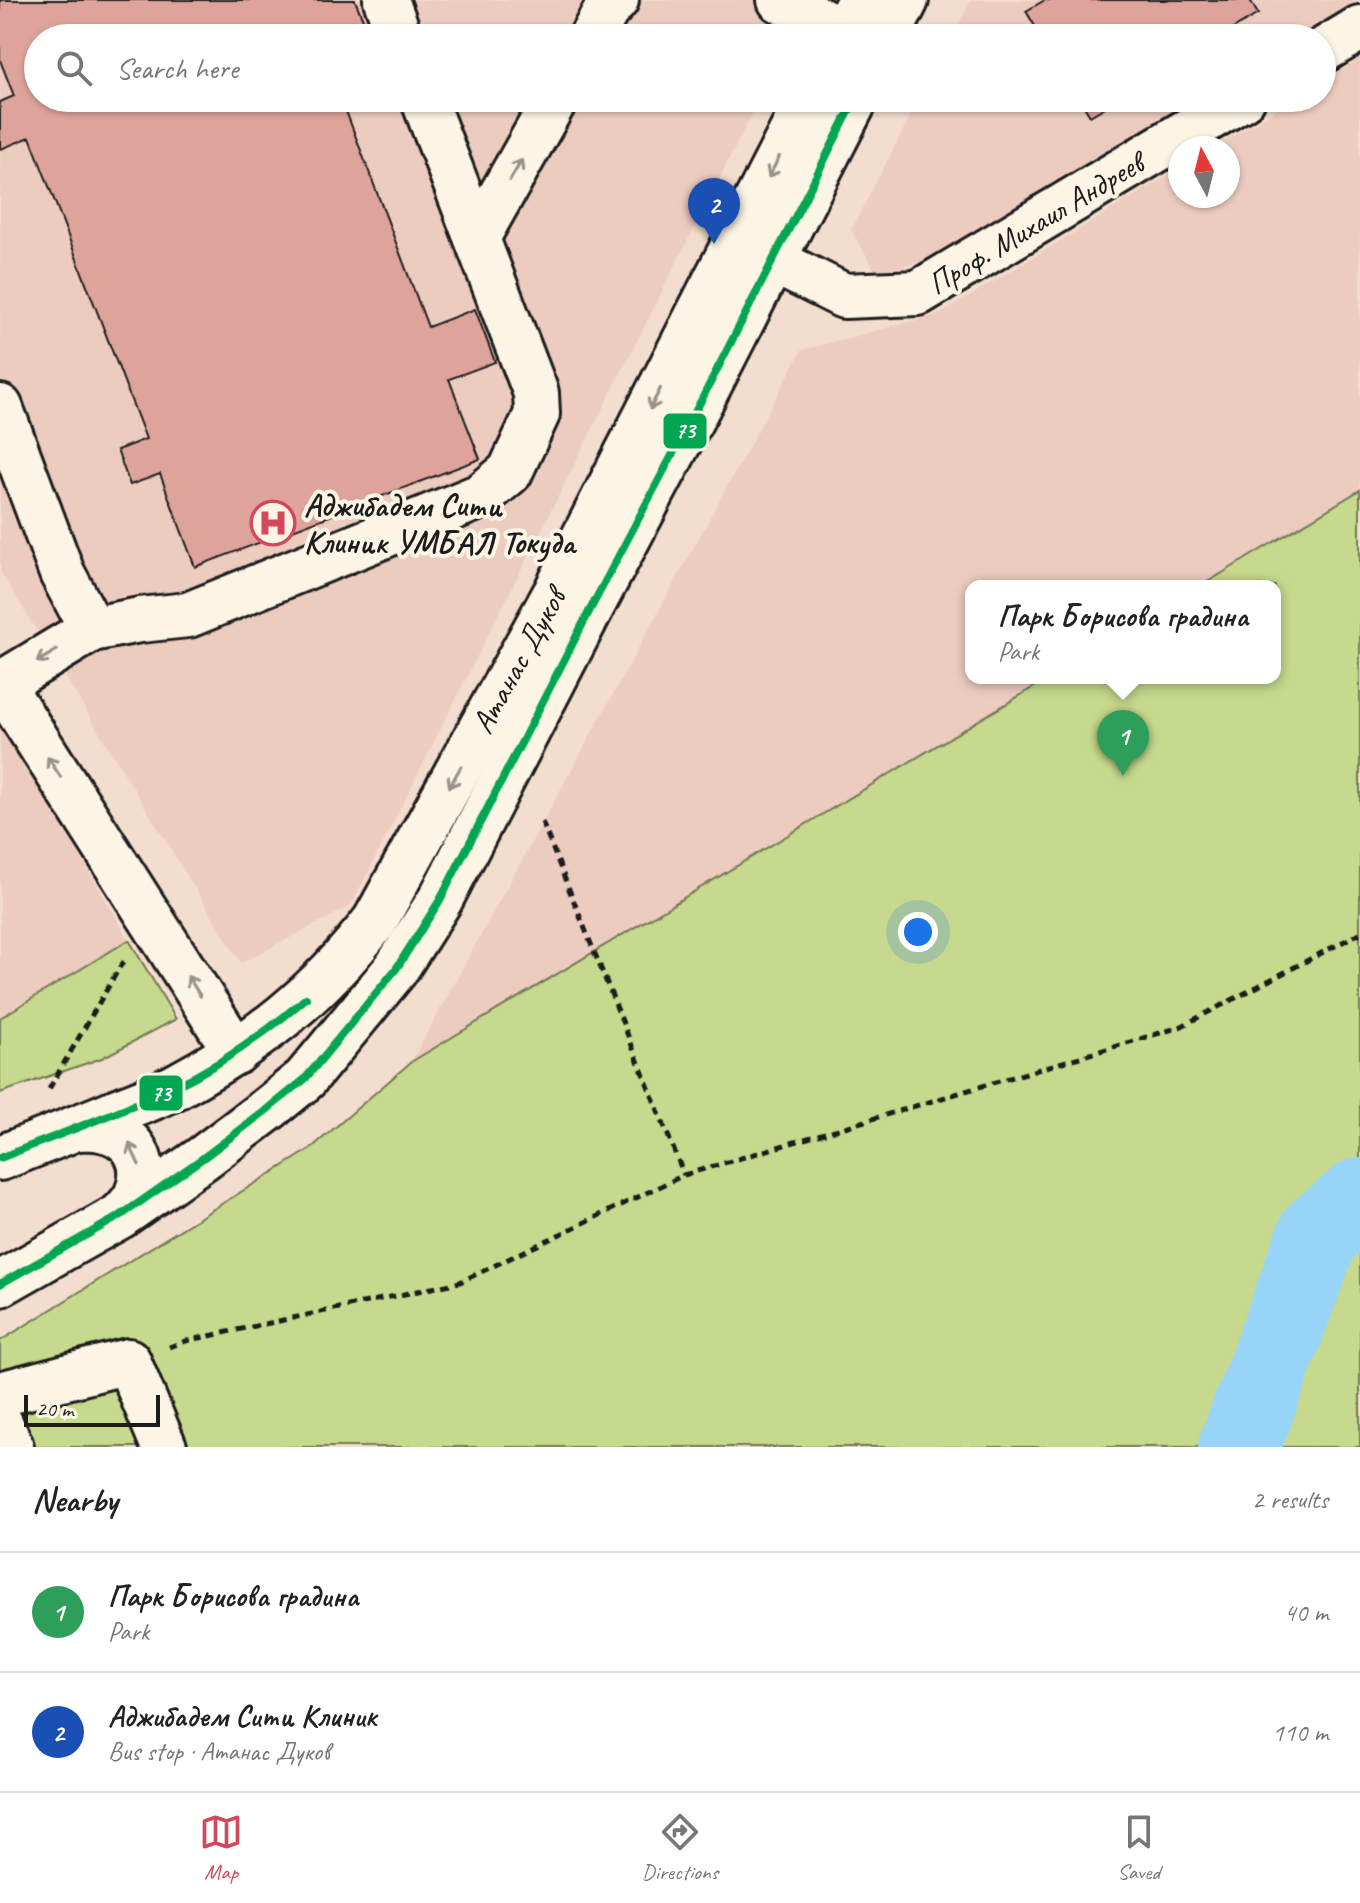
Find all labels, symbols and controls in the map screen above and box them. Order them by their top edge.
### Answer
search box [24,24,1336,112]
icon: search [52,46,96,90]
text: Search here [116,49,238,87]
north arrow [1168,136,1240,208]
street label: Проф. Михаил Андреев [920,140,1156,304]
one-way arrow [765,155,781,179]
one-way arrow [508,159,524,182]
pin: 2 [688,178,740,244]
one-way arrow [647,386,662,410]
line badge: 73 [662,412,708,450]
text: 73 [675,417,697,445]
place label: Аджибадем Сити Клиник УМБАЛ Токуда [304,485,578,563]
hospital icon: Аджибадем Сити Клиник УМБАЛ Токуда [249,499,297,547]
street label: Атанас Дуков [462,577,578,741]
popup [965,580,1281,684]
text: Парк Борисова градина [998,597,1248,635]
text: Park [998,635,1039,668]
one-way arrow [36,649,59,665]
pin: 1 [1097,710,1149,776]
one-way arrow [46,756,62,779]
one-way arrow [446,765,462,788]
your location [898,912,938,952]
one-way arrow [185,975,201,998]
line badge: 73 [138,1074,184,1112]
text: 73 [151,1080,173,1108]
one-way arrow [126,1142,141,1167]
scale bar [24,1391,160,1427]
text: 20 m [36,1395,73,1423]
text: Nearby [32,1478,118,1521]
text: 2 results [1252,1483,1328,1516]
text: Парк Борисова градина [108,1577,358,1615]
text: 1 [52,1596,64,1629]
text: 40 m [1284,1596,1328,1629]
text: Park [108,1615,149,1648]
text: Аджибадем Сити Клиник [108,1697,377,1735]
text: 2 [52,1716,64,1749]
text: 110 m [1272,1716,1328,1749]
text: Bus stop · Атанас Дуков [108,1735,329,1768]
tab: Map [199,1810,243,1886]
tab: Directions [642,1810,718,1886]
tab: Saved [1117,1810,1161,1886]

